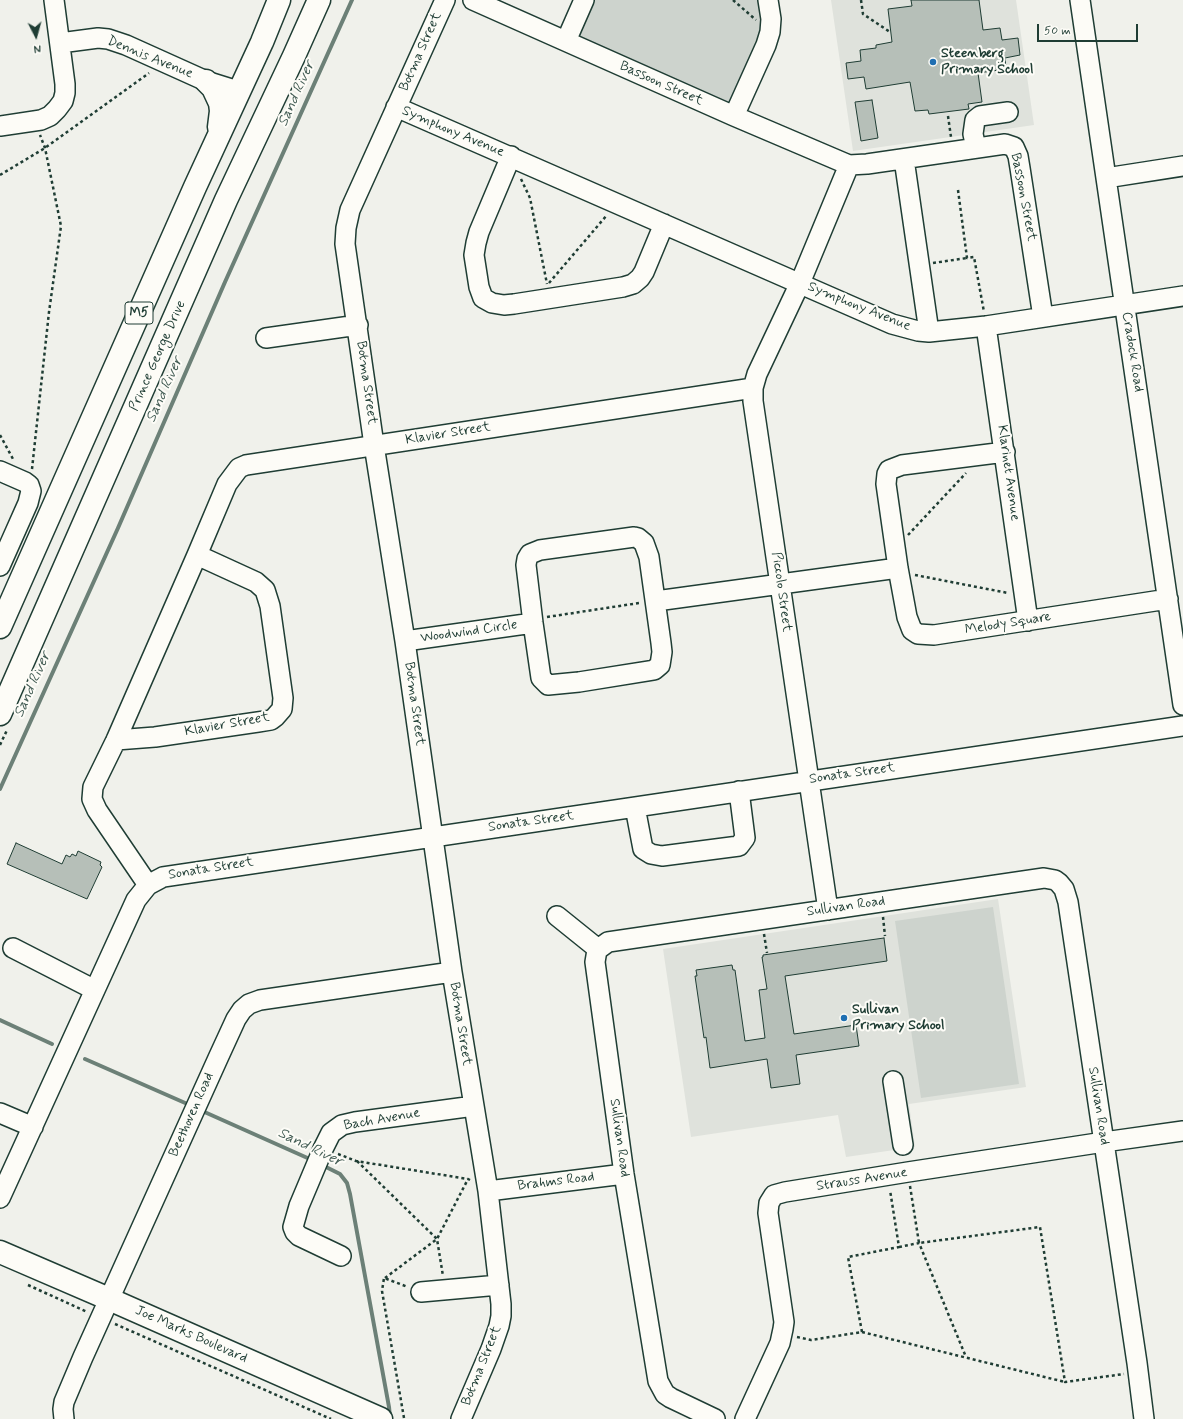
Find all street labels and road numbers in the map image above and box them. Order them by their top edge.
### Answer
street label: Botma Street [396,10,446,94]
street label: Dennis Avenue [105,33,195,83]
street label: Bassoon Street [617,58,705,110]
street label: Symphony Avenue [399,103,507,161]
street label: Bassoon Street [1006,151,1040,243]
street label: Symphony Avenue [805,279,913,335]
street label: Prince George Drive [126,298,190,414]
road number: M5 [125,302,153,324]
street label: Cradock Road [1117,311,1147,393]
street label: Botma Street [352,340,380,426]
street label: Klavier Street [404,419,492,449]
street label: Klarinet Avenue [993,424,1023,522]
street label: Piccolo Street [767,551,795,633]
street label: Melody Square [964,609,1052,639]
street label: Woodwind Circle [419,617,519,647]
street label: Botma Street [400,661,428,747]
street label: Klavier Street [183,709,271,741]
street label: Sonata Street [808,760,896,788]
street label: Sonata Street [487,808,575,836]
street label: Sonata Street [167,854,255,884]
street label: Sullivan Road [806,893,886,921]
street label: Botma Street [445,981,475,1067]
street label: Sullivan Road [1084,1066,1112,1146]
street label: Beethoven Road [166,1070,218,1160]
street label: Sullivan Road [605,1098,633,1178]
street label: Bach Avenue [342,1105,422,1135]
street label: Strauss Avenue [815,1165,909,1195]
street label: Brahms Road [517,1169,595,1195]
street label: Joe Marks Boulevard [132,1303,250,1367]
street label: Botma Street [458,1324,506,1408]

